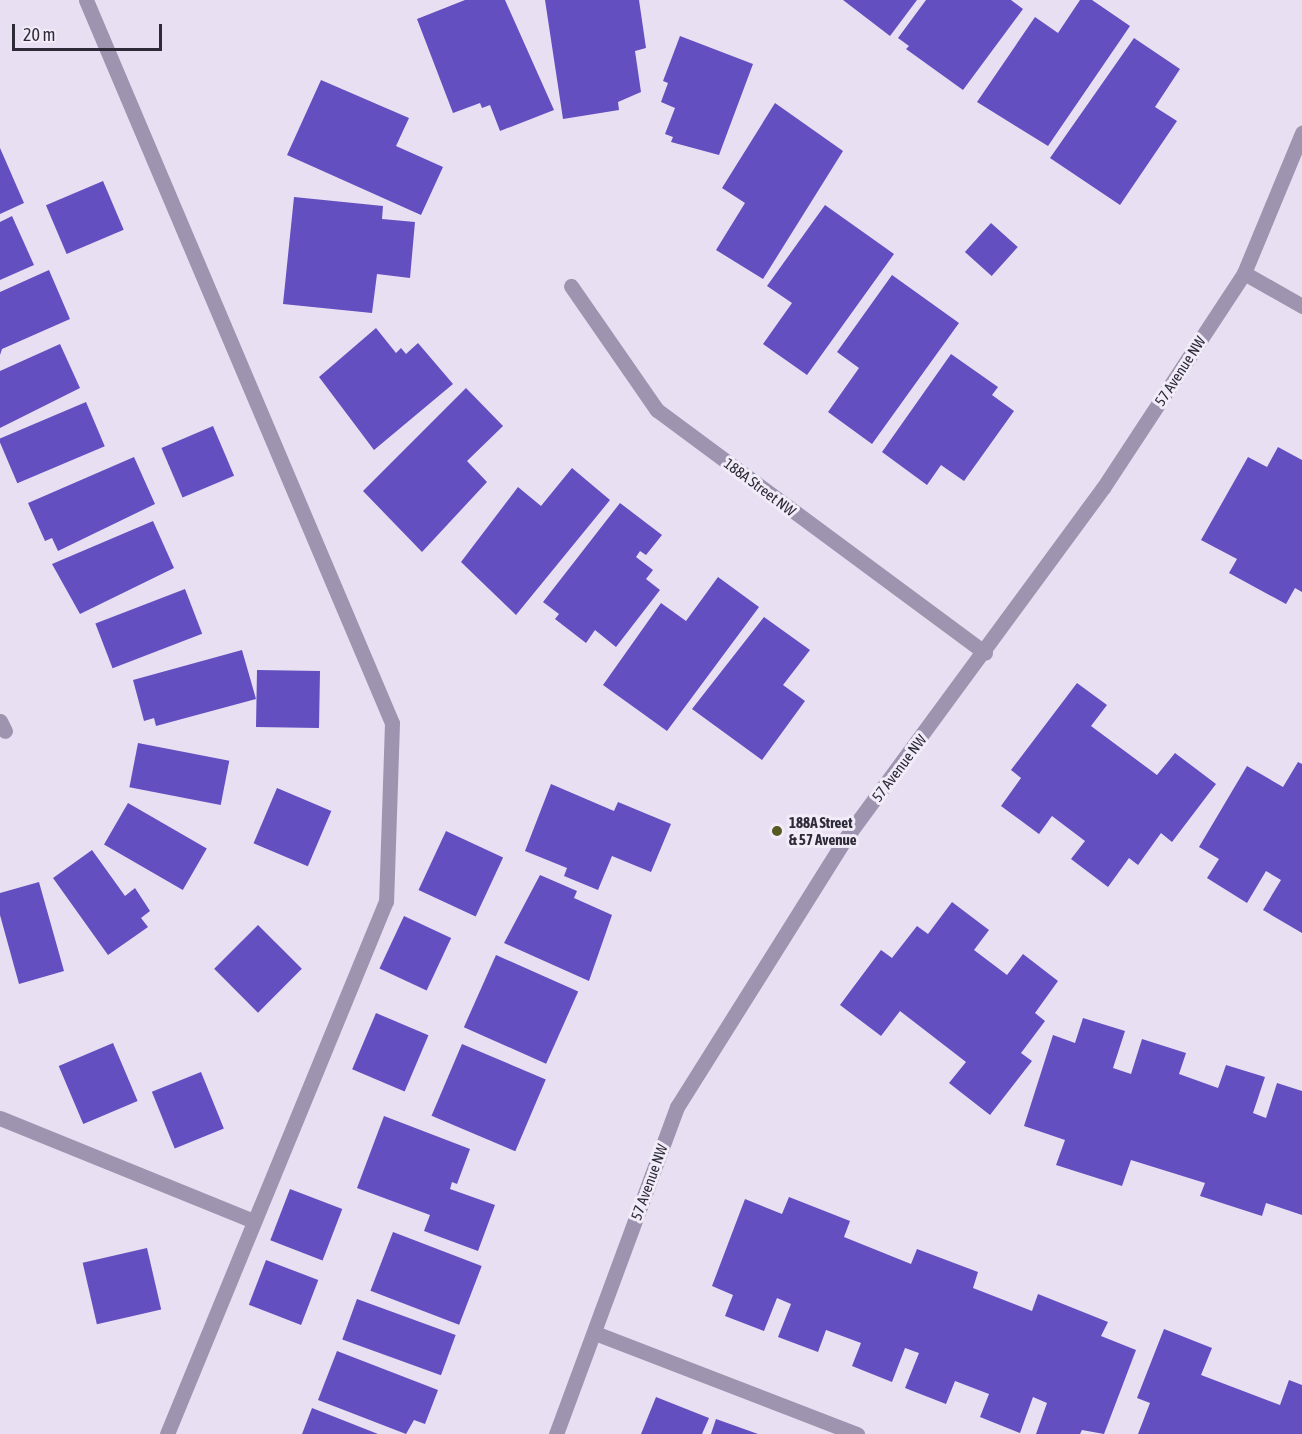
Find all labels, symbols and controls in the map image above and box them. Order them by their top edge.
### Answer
scale bar [15,12,165,50]
text: 20 m [23,24,55,45]
street label: 57 Avenue NW [1151,333,1209,409]
street label: 188A Street NW [721,454,799,520]
street label: 57 Avenue NW [868,731,930,805]
place label: 188A Street & 57 Avenue [789,813,857,848]
marker: 188A Street & 57 Avenue [770,824,784,838]
street label: 57 Avenue NW [627,1142,671,1222]

